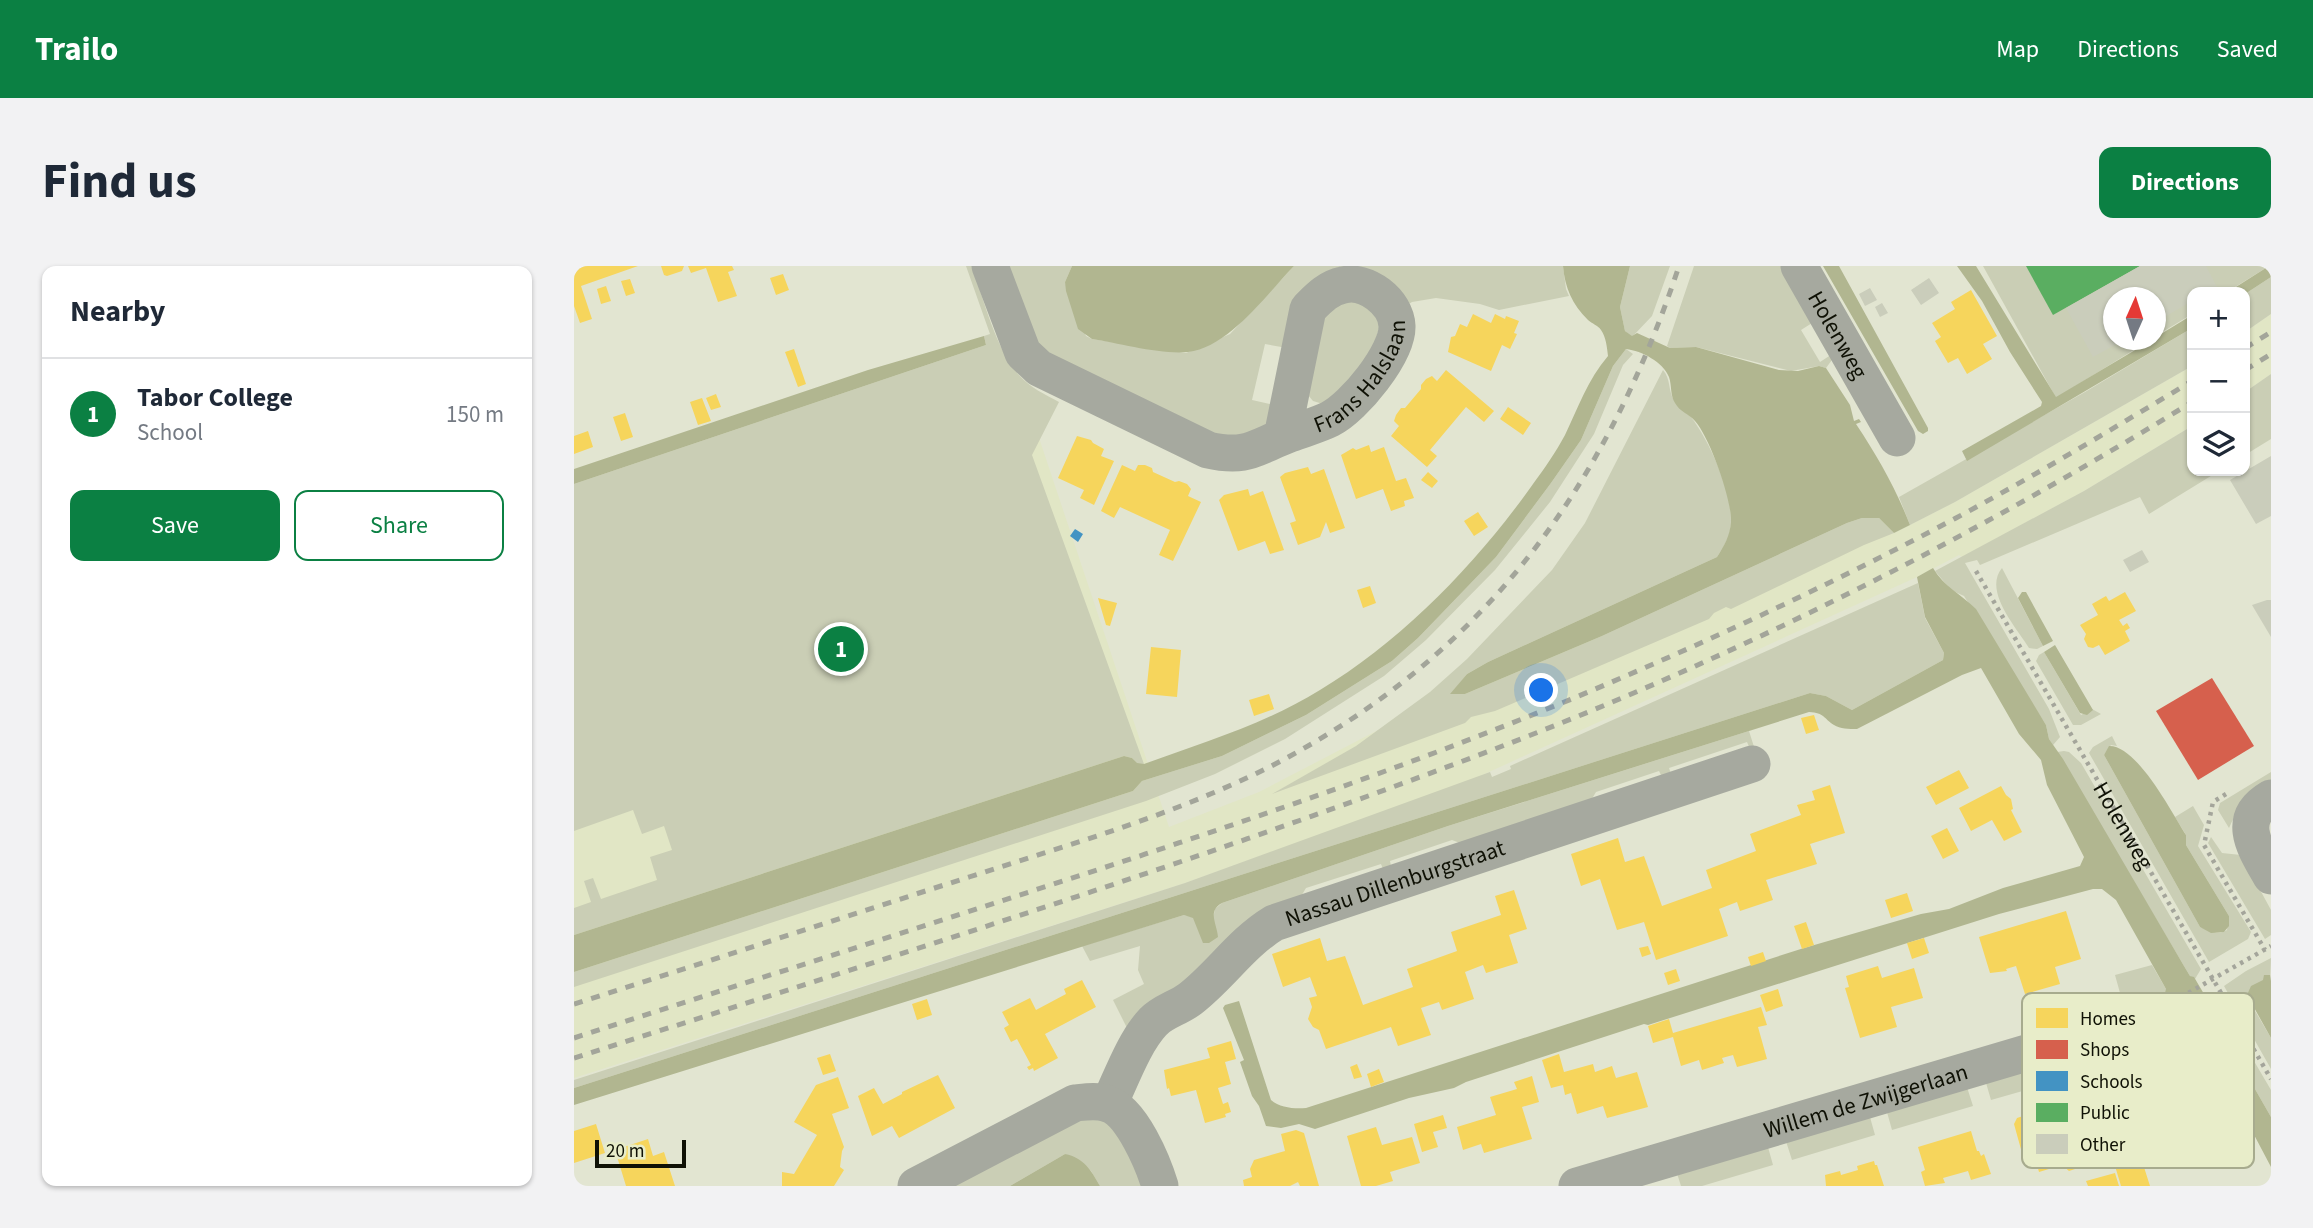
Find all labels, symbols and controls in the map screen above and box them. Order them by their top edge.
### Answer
text: Trailo [35,26,118,73]
text: Map [1996,32,2039,67]
text: Directions [2077,32,2179,67]
text: Saved [2217,32,2278,67]
text: Find us [42,147,197,217]
button: Directions [2099,147,2271,218]
street label: Holenweg [1800,285,1877,385]
north arrow [2103,287,2166,350]
map controls [2187,287,2250,476]
button: + [2187,287,2250,350]
text: Nearby [70,290,165,333]
street label: Frans Halslaan [1309,320,1414,441]
button: − [2187,350,2250,413]
text: Tabor College [137,379,293,416]
text: 1 [87,398,99,431]
text: 150 m [446,398,504,431]
button: layers [2187,413,2250,476]
text: School [137,416,203,449]
button: Save [70,490,280,561]
button: Share [294,490,504,561]
pin: 1 [818,623,864,675]
your location [1524,673,1558,707]
street label: Holenweg [2085,775,2162,876]
street label: Nassau Dillenburgstraat [1281,831,1509,935]
legend [2022,993,2254,1168]
text: Homes [2080,1006,2136,1033]
text: Shops [2080,1037,2129,1064]
street label: Willem de Zwijgerlaan [1759,1055,1972,1146]
text: Schools [2080,1069,2143,1096]
text: Public [2080,1100,2130,1127]
text: Other [2080,1132,2126,1159]
scale bar [595,1137,686,1169]
text: 20 m [606,1138,644,1165]

